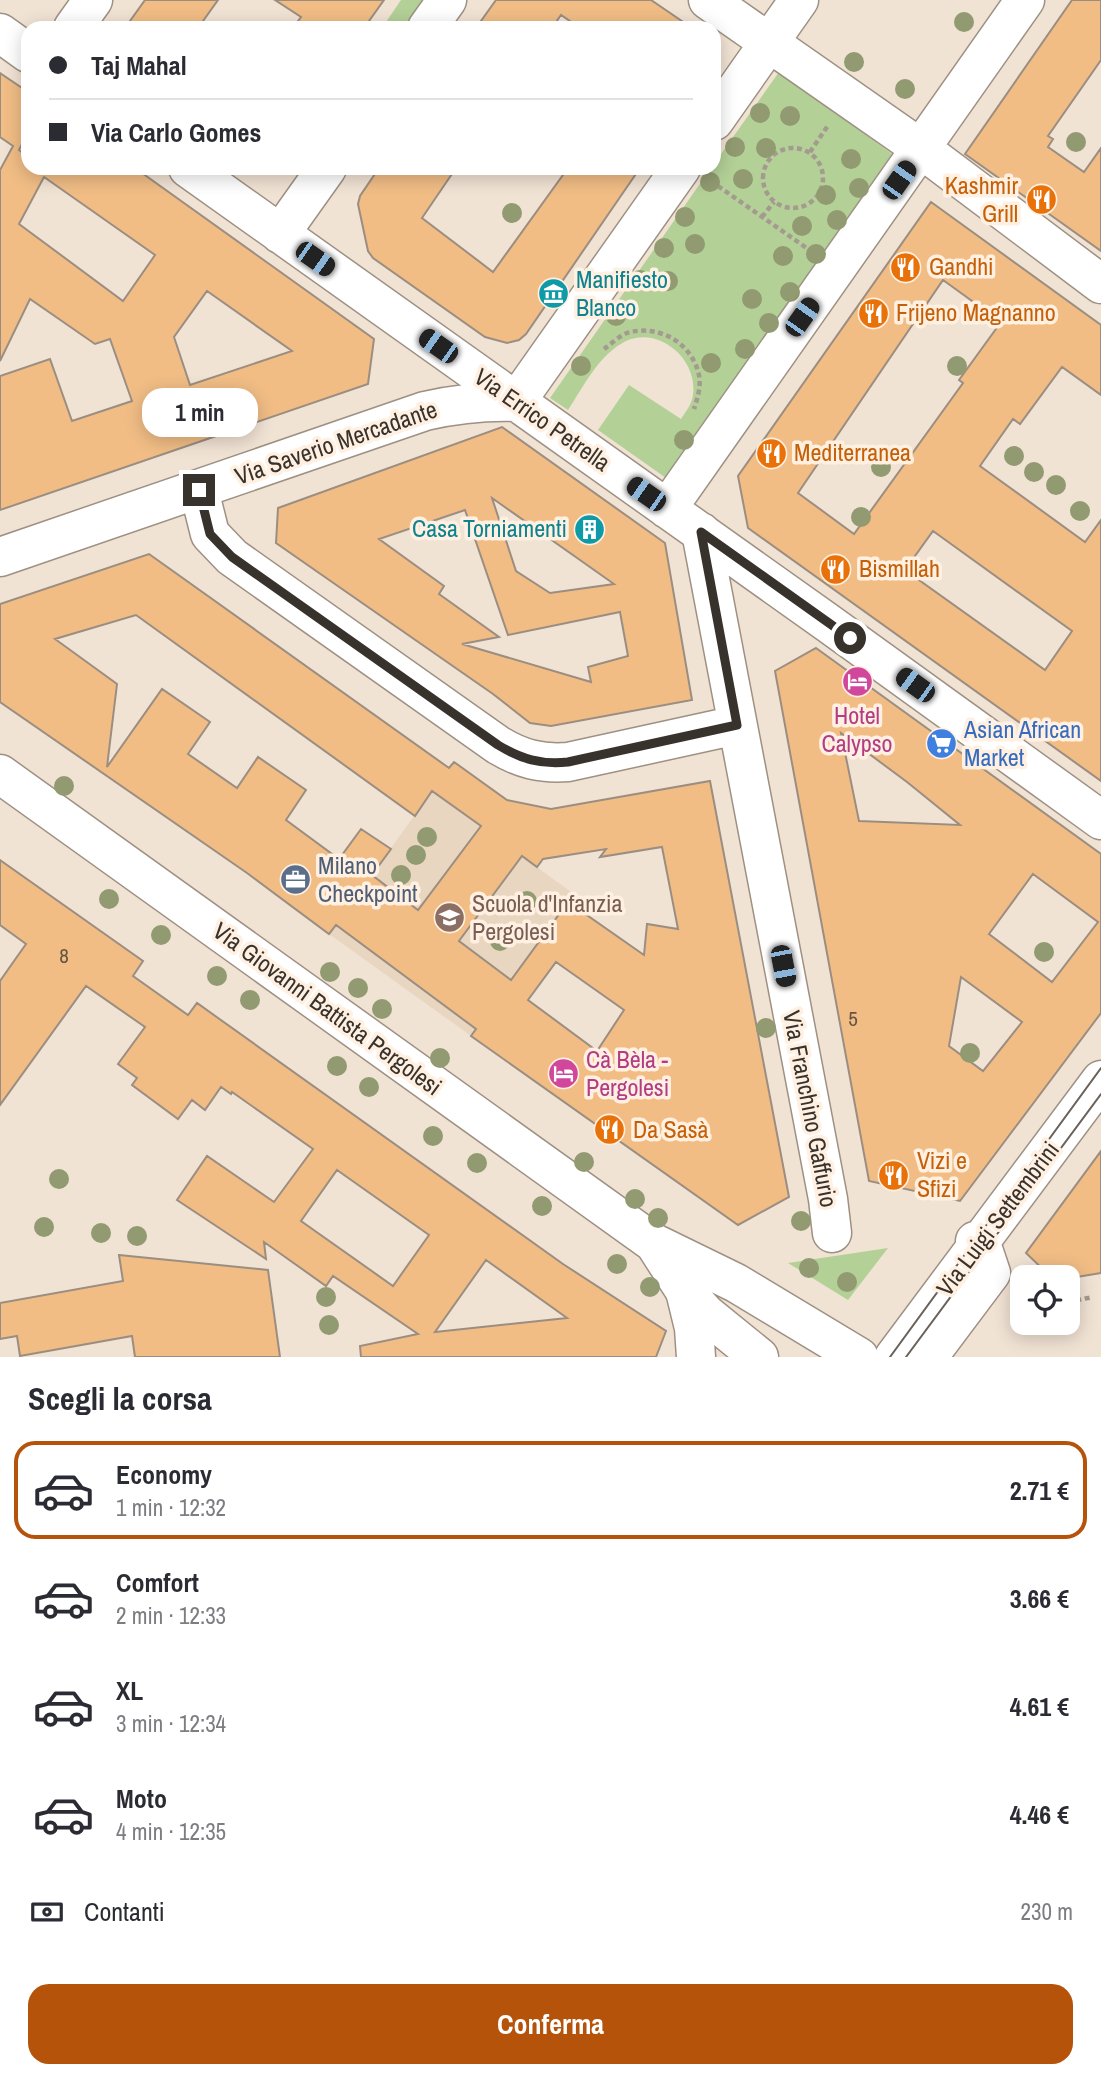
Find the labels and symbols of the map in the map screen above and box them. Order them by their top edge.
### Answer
car [879,157,920,203]
place label: Kashmir Grill [945,169,1018,229]
restaurant icon: Kashmir Grill [1024,183,1058,217]
car [292,238,339,280]
restaurant icon: Gandhi [889,250,923,284]
place label: Gandhi [929,250,994,282]
place label: Manifiesto Blanco [576,263,668,323]
museum icon: Manifiesto Blanco [536,277,570,311]
car [782,294,823,340]
restaurant icon: Frijeno Magnanno [856,296,890,330]
place label: Frijeno Magnanno [896,296,1056,328]
car [415,325,462,367]
street label: Via Errico Petrella [468,360,617,478]
callout: 1 min [141,388,257,438]
street label: Via Saverio Mercadante [230,392,441,492]
restaurant icon: Mediterranea [754,436,788,470]
place label: Mediterranea [794,436,911,468]
car [623,473,670,515]
route end [183,474,215,506]
place label: Casa Torniamenti [412,512,567,544]
building icon: Casa Torniamenti [573,512,607,546]
restaurant icon: Bismillah [819,552,853,586]
place label: Bismillah [859,552,940,584]
route start [834,622,866,654]
car [892,664,939,706]
hotel icon: Hotel Calypso [840,665,874,699]
place label: Hotel Calypso [821,699,893,759]
place label: Asian African Market [963,713,1081,773]
supermarket icon: Asian African Market [924,727,958,761]
place label: Milano Checkpoint [318,849,418,909]
office icon: Milano Checkpoint [278,863,312,897]
place label: Scuola d'Infanzia Pergolesi [472,887,622,947]
school or university icon: Scuola d'Infanzia Pergolesi [432,901,466,935]
street label: Via Giovanni Battista Pergolesi [207,914,448,1102]
house number: 8 [59,941,69,970]
car [769,943,798,989]
house number: 5 [848,1004,858,1033]
street label: Via Franchino Gaffurio [776,1008,846,1210]
place label: Cà Bèla - Pergolesi [586,1043,669,1103]
hotel icon: Cà Bèla - Pergolesi [546,1057,580,1091]
restaurant icon: Da Sasà [593,1113,627,1147]
place label: Da Sasà [633,1113,709,1145]
street label: Via Luigi Settembrini [929,1135,1066,1302]
place label: Vizi e Sfizi [917,1144,967,1204]
restaurant icon: Vizi e Sfizi [877,1158,911,1192]

